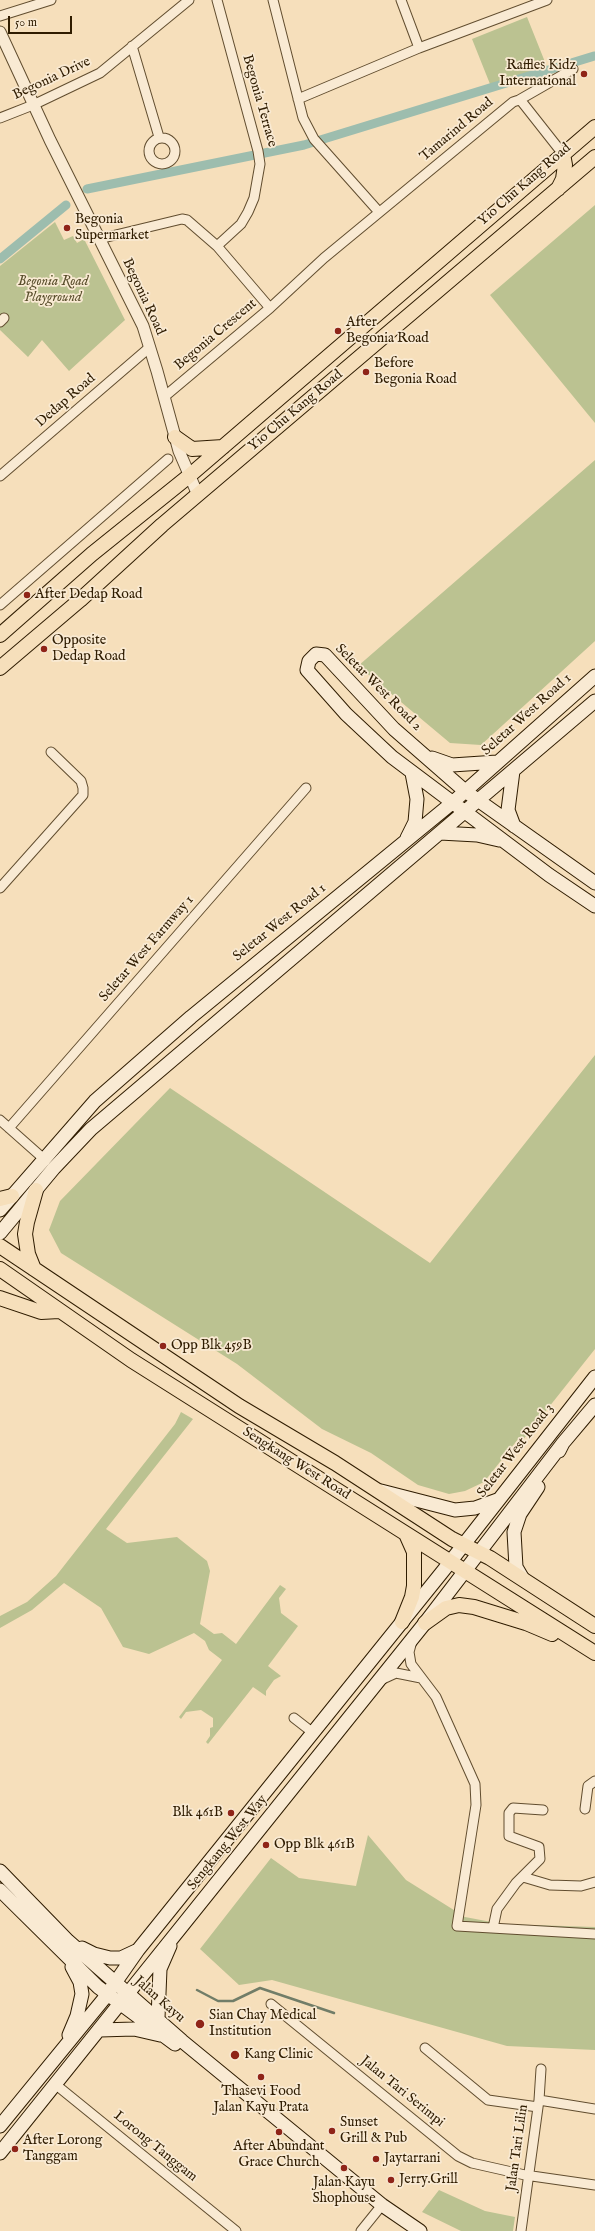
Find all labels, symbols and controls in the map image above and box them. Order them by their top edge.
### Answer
scale bar [10,8,74,34]
text: 50 m [15,15,37,30]
street label: Begonia Terrace [238,53,280,149]
street label: Begonia Drive [11,54,93,104]
place label: Raffles Kidz International [499,58,576,90]
marker: Raffles Kidz International [579,69,589,79]
street label: Tamarind Road [417,94,497,166]
street label: Yio Chu Kang Road [475,140,575,230]
place label: Begonia Supermarket [75,212,149,244]
marker: Begonia Supermarket [62,223,72,233]
street label: Begonia Road [118,256,168,338]
park label: Begonia Road Playground [18,274,88,306]
street label: Begonia Crescent [171,296,261,374]
place label: After Begonia Road [346,315,429,348]
marker: After Begonia Road [333,326,343,336]
place label: Before Begonia Road [374,356,457,388]
street label: Yio Chu Kang Road [246,367,346,455]
marker: Before Begonia Road [361,367,371,377]
street label: Dedap Road [33,371,99,431]
place label: After Dedap Road [35,587,142,603]
marker: After Dedap Road [22,590,32,600]
place label: Opposite Dedap Road [52,633,125,666]
street label: Seletar West Road 2 [331,641,425,735]
marker: Opposite Dedap Road [39,644,49,654]
street label: Seletar West Road 1 [479,670,575,760]
street label: Seletar West Road 1 [230,880,330,966]
street label: Seletar West Farmway 1 [96,892,198,1006]
place label: Opp Blk 459B [171,1338,252,1354]
marker: Opp Blk 459B [158,1341,168,1351]
street label: Seletar West Road 3 [474,1401,558,1501]
street label: Sengkang West Road [239,1424,353,1504]
street label: Sengkang West Way [185,1792,271,1894]
place label: Blk 461B [172,1805,223,1821]
marker: Blk 461B [226,1808,236,1818]
place label: Opp Blk 461B [274,1837,355,1853]
marker: Opp Blk 461B [261,1840,271,1850]
street label: Jalan Kayu [130,1973,188,2027]
place label: Sian Chay Medical Institution [209,2008,316,2040]
marker: Sian Chay Medical Institution [194,2018,206,2030]
place label: Kang Clinic [244,2047,313,2063]
marker: Kang Clinic [229,2049,241,2061]
street label: Jalan Tari Serimpi [356,2053,448,2131]
marker: Thasevi Food Jalan Kayu Prata [256,2072,266,2082]
place label: Thasevi Food Jalan Kayu Prata [213,2084,309,2116]
street label: Jalan Tari Lilin [504,2103,532,2193]
street label: Lorong Tanggam [110,2108,200,2186]
place label: Sunset Grill & Pub [340,2115,407,2148]
marker: Sunset Grill & Pub [327,2126,337,2136]
marker: After Abundant Grace Church [274,2127,284,2137]
place label: After Lorong Tanggam [23,2133,102,2166]
place label: After Abundant Grace Church [233,2139,325,2172]
marker: After Lorong Tanggam [10,2144,20,2154]
place label: Jaytarrani [384,2151,441,2167]
marker: Jaytarrani [371,2154,381,2164]
marker: Jalan Kayu Shophouse [339,2163,349,2173]
place label: Jerry.Grill [399,2172,458,2188]
place label: Jalan Kayu Shophouse [312,2175,376,2208]
marker: Jerry.Grill [386,2175,396,2185]

